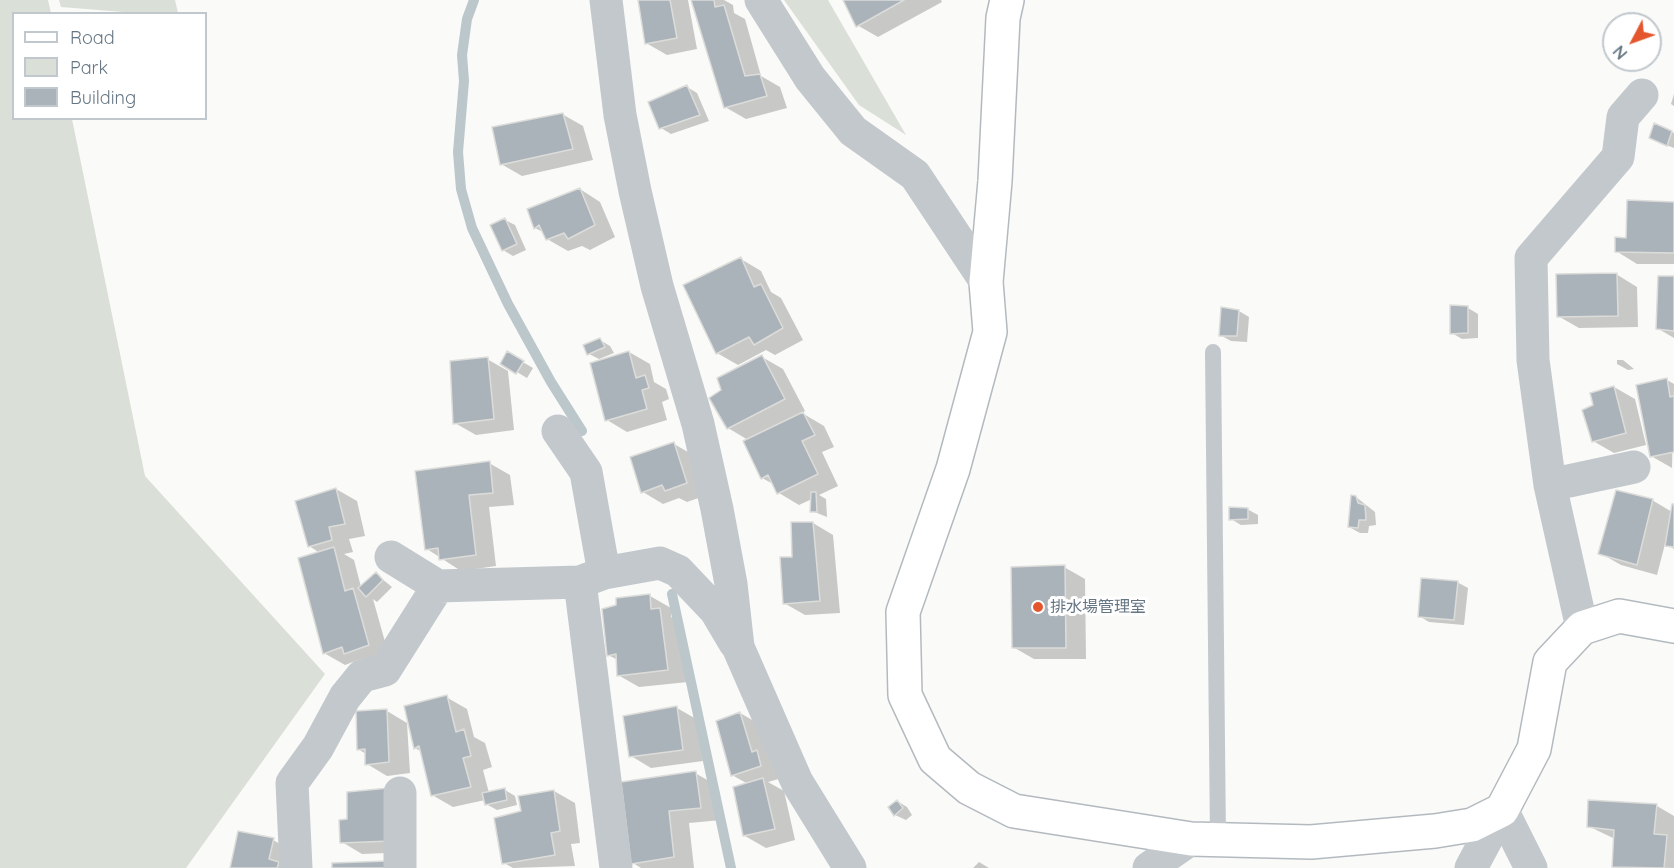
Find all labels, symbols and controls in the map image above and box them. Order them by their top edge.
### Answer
legend [12,12,207,120]
north arrow [1602,12,1662,72]
text: Road [70,26,115,49]
text: N [1609,42,1631,64]
text: Park [70,56,108,79]
text: Building [70,86,136,109]
place label: 排水場管理室 [1050,597,1146,617]
marker: 排水場管理室 [1031,600,1045,614]

